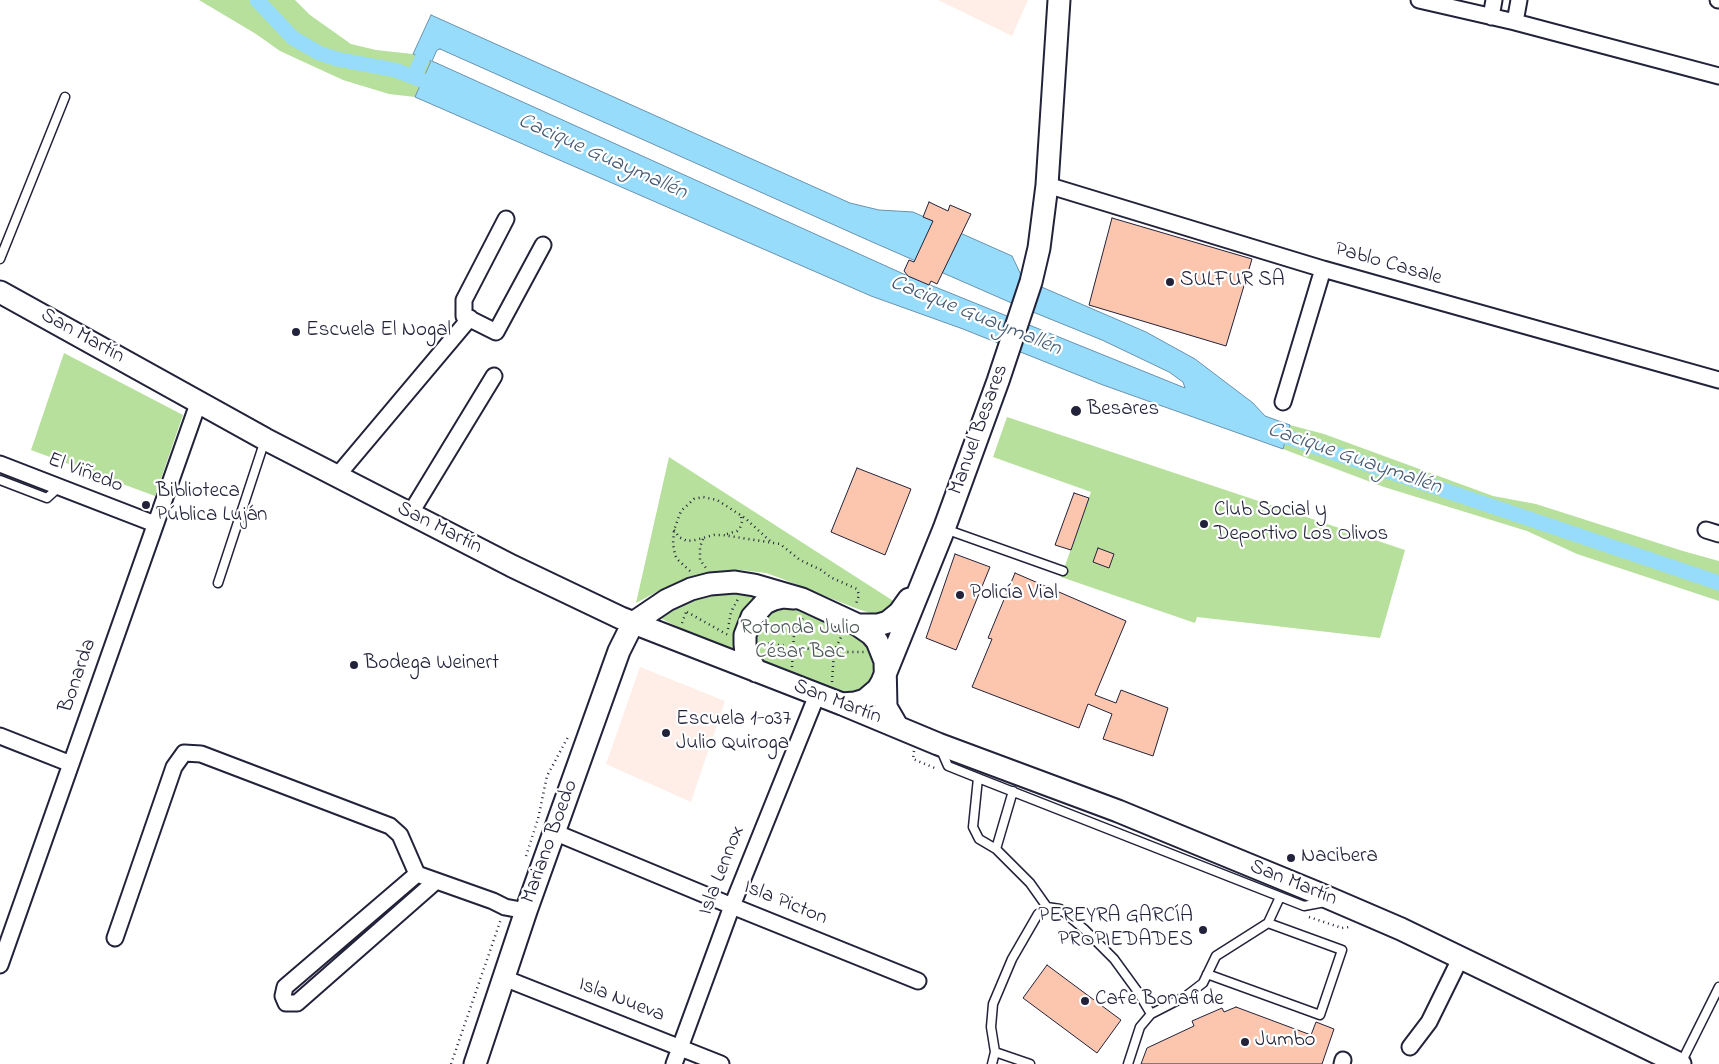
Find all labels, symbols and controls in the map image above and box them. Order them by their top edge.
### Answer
water label: Cacique Guaymallén [513,109,691,207]
street label: Pablo Casale [1332,238,1444,292]
place label: SULFUR SA [1180,269,1285,295]
water label: Cacique Guaymallén [886,271,1064,363]
marker: SULFUR SA [1164,276,1176,288]
street label: San Martín [36,304,128,370]
place label: Escuela El Nogal [306,319,451,345]
marker: Escuela El Nogal [290,326,302,338]
street label: Manuel Besares [945,361,1015,499]
place label: Besares [1087,398,1159,424]
marker: Besares [1069,404,1083,418]
water label: Cacique Guaymallén [1264,418,1444,502]
street label: El Viñedo [44,448,126,500]
place label: Biblioteca Pública Luján [156,480,267,530]
street label: San Martín [392,497,486,561]
marker: Biblioteca Pública Luján [140,499,152,511]
place label: Club Social y Deportivo Los Olivos [1214,499,1388,549]
marker: Club Social y Deportivo Los Olivos [1198,518,1210,530]
place label: Policía Vial [970,582,1058,608]
marker: Policía Vial [954,589,966,601]
park label: Rotonda Julio César Bac [740,617,860,667]
street label: Bonarda [55,636,103,716]
place label: Bodega Weinert [364,652,499,678]
marker: Bodega Weinert [348,659,360,671]
street label: San Martín [789,675,885,731]
place label: Escuela 1-037 Julio Quiroga [676,708,791,758]
marker: Escuela 1-037 Julio Quiroga [660,727,672,739]
street label: Mariano Boedo [517,777,585,907]
street label: Isla Lennox [694,823,752,919]
place label: Nacibera [1301,845,1378,871]
marker: Nacibera [1285,852,1297,864]
street label: San Martín [1246,855,1340,913]
street label: Isla Picton [739,876,831,932]
place label: PEREYRA GARCÍA PROPIEDADES [1038,905,1193,955]
marker: PEREYRA GARCÍA PROPIEDADES [1197,924,1209,936]
street label: Isla Nueva [574,973,668,1029]
place label: Cafe Bonafide [1095,988,1224,1014]
marker: Cafe Bonafide [1079,995,1091,1007]
place label: Jumbo [1255,1029,1316,1055]
marker: Jumbo [1239,1036,1251,1048]

